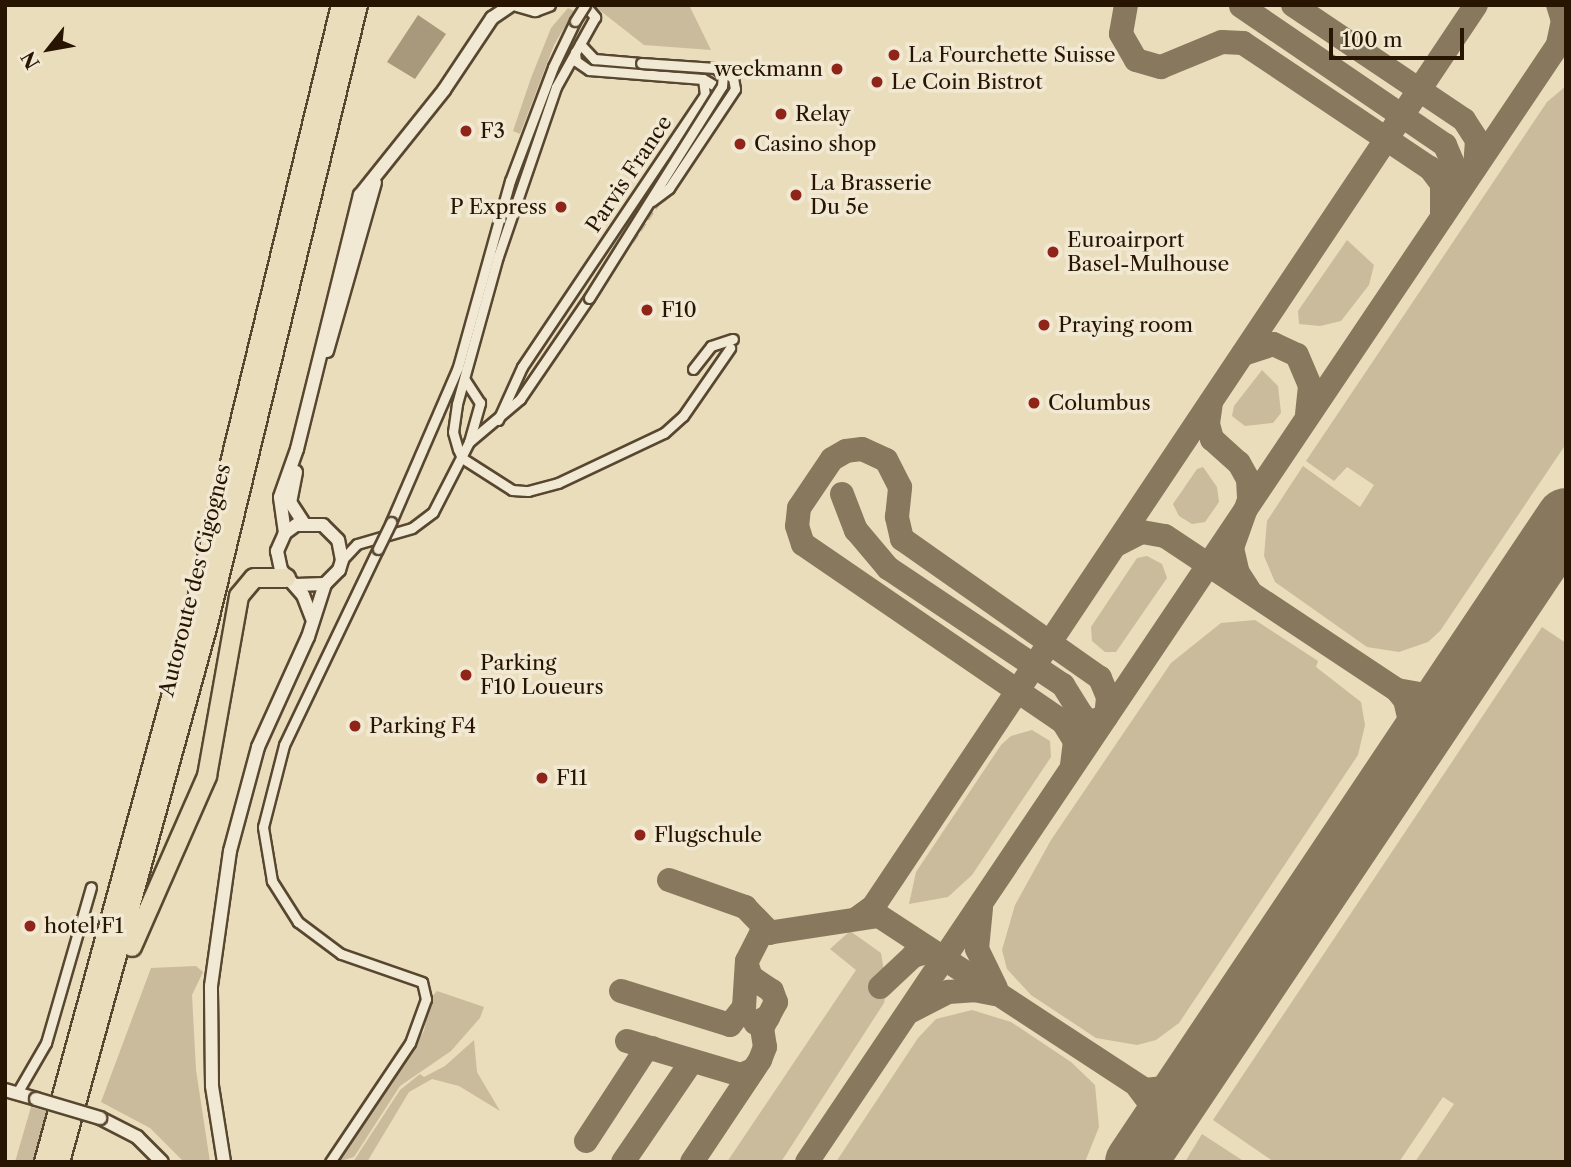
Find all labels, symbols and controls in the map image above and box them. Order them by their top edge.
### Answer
north arrow [14,14,84,84]
scale bar [1333,14,1468,58]
text: 100 m [1342,27,1403,52]
place label: La Fourchette Suisse [908,42,1116,68]
text: N [16,47,45,73]
marker: La Fourchette Suisse [886,47,902,63]
place label: weckmann [714,56,823,82]
marker: weckmann [829,61,845,77]
place label: Le Coin Bistrot [891,69,1043,95]
marker: Le Coin Bistrot [869,74,885,90]
place label: Relay [795,101,850,127]
marker: Relay [773,106,789,122]
street label: Parvis France [581,111,677,237]
place label: F3 [480,118,505,144]
marker: F3 [458,123,474,139]
place label: Casino shop [754,131,877,157]
marker: Casino shop [732,136,748,152]
place label: La Brasserie Du 5e [810,170,932,220]
marker: La Brasserie Du 5e [788,187,804,203]
place label: P Express [449,194,547,220]
marker: P Express [553,199,569,215]
place label: Euroairport Basel-Mulhouse [1067,227,1229,277]
marker: Euroairport Basel-Mulhouse [1045,244,1061,260]
place label: F10 [661,297,697,323]
marker: F10 [639,302,655,318]
place label: Praying room [1058,312,1193,338]
marker: Praying room [1036,317,1052,333]
place label: Columbus [1048,390,1151,416]
marker: Columbus [1026,395,1042,411]
street label: Autoroute des Cigognes [154,461,236,699]
place label: Parking F10 Loueurs [480,650,604,700]
marker: Parking F10 Loueurs [458,667,474,683]
place label: Parking F4 [369,713,476,739]
marker: Parking F4 [347,718,363,734]
place label: F11 [556,765,587,791]
marker: F11 [534,770,550,786]
place label: Flugschule [654,822,762,848]
marker: Flugschule [632,827,648,843]
place label: hotel F1 [44,913,123,939]
marker: hotel F1 [22,918,38,934]

